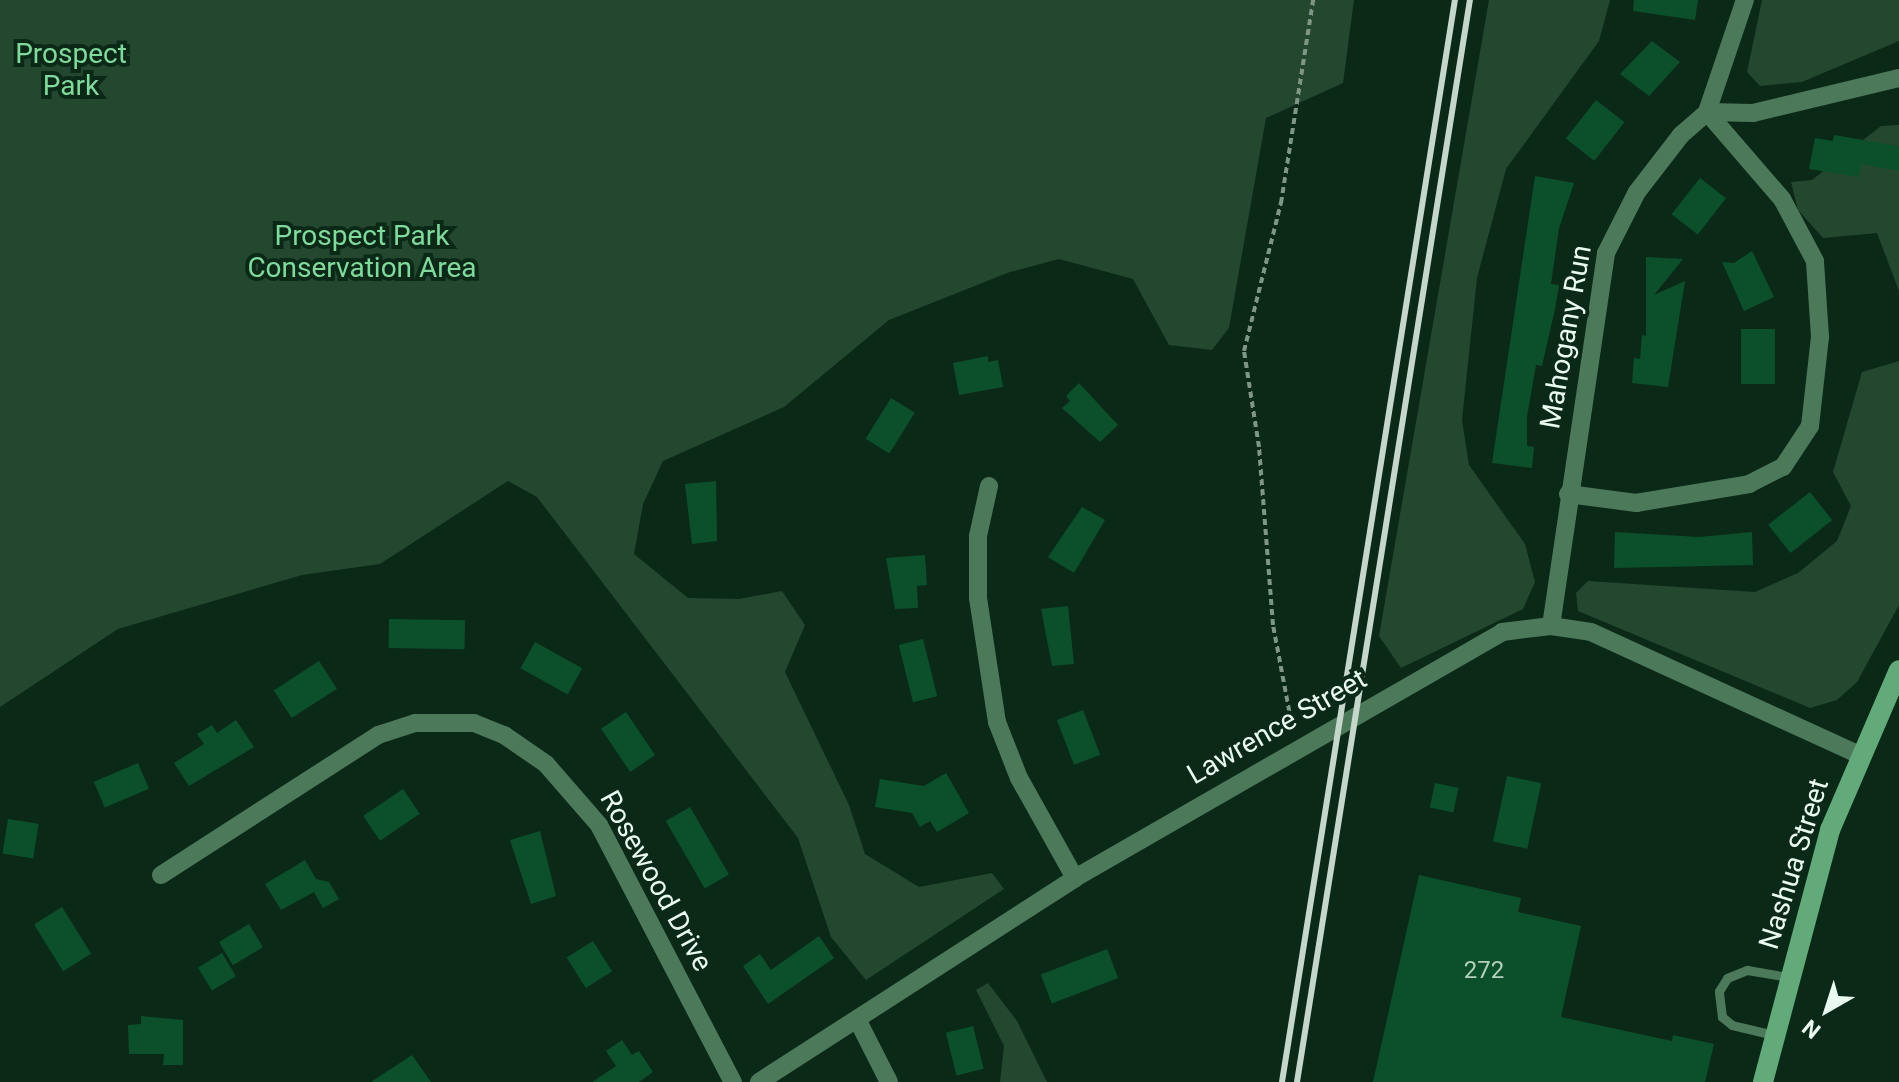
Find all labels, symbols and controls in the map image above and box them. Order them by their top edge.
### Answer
park label: Prospect Park [15,37,127,103]
park label: Prospect Park Conservation Area [247,219,477,285]
street label: Mahogany Run [1533,243,1599,431]
street label: Lawrence Street [1181,662,1373,792]
street label: Nashua Street [1752,775,1836,953]
street label: Rosewood Drive [593,785,719,977]
house number: 272 [1464,957,1504,985]
north arrow [1787,970,1867,1050]
text: N [1798,1014,1825,1044]

